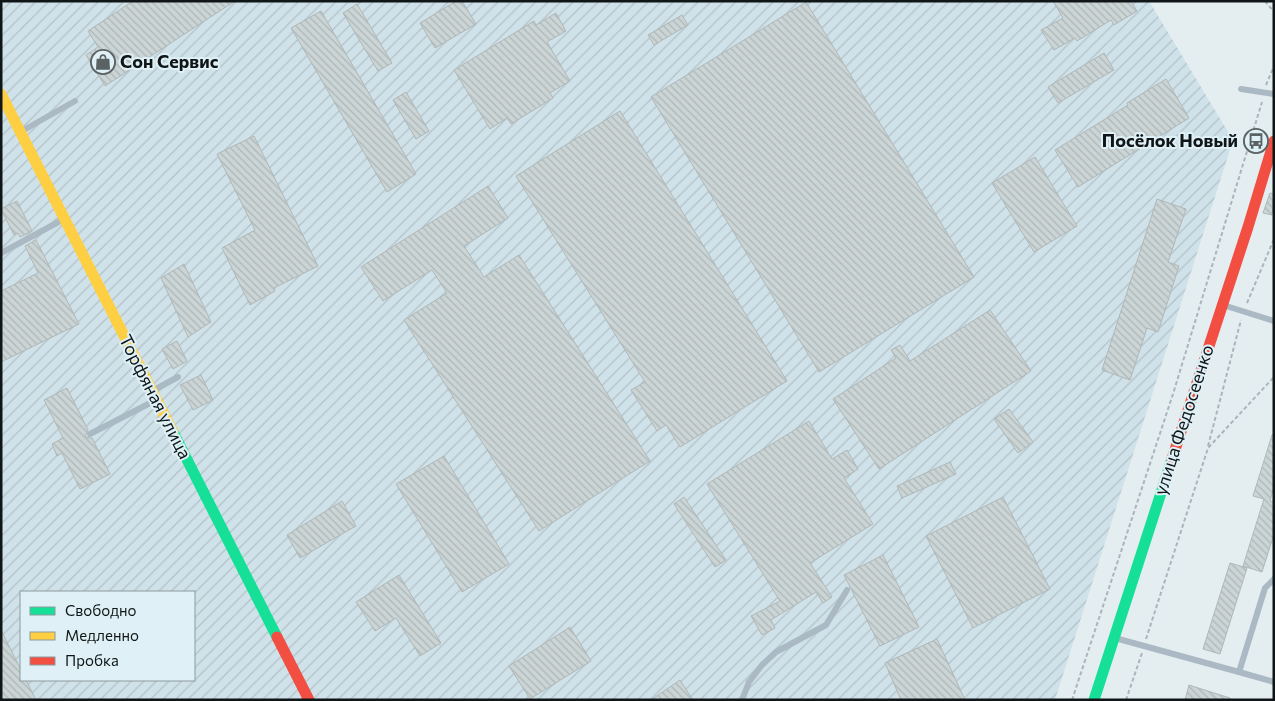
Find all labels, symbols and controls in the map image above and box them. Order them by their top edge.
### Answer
shop icon: Сон Сервис [90,49,116,75]
place label: Сон Сервис [120,50,219,72]
bus stop icon: Посёлок Новый [1243,128,1269,154]
place label: Посёлок Новый [1102,129,1238,151]
street label: Торфяная улица [115,331,197,462]
street label: улица Федосеенко [1148,342,1218,498]
legend [20,591,195,681]
text: Свободно [65,601,136,619]
text: Медленно [65,626,139,644]
text: Пробка [65,651,119,669]

